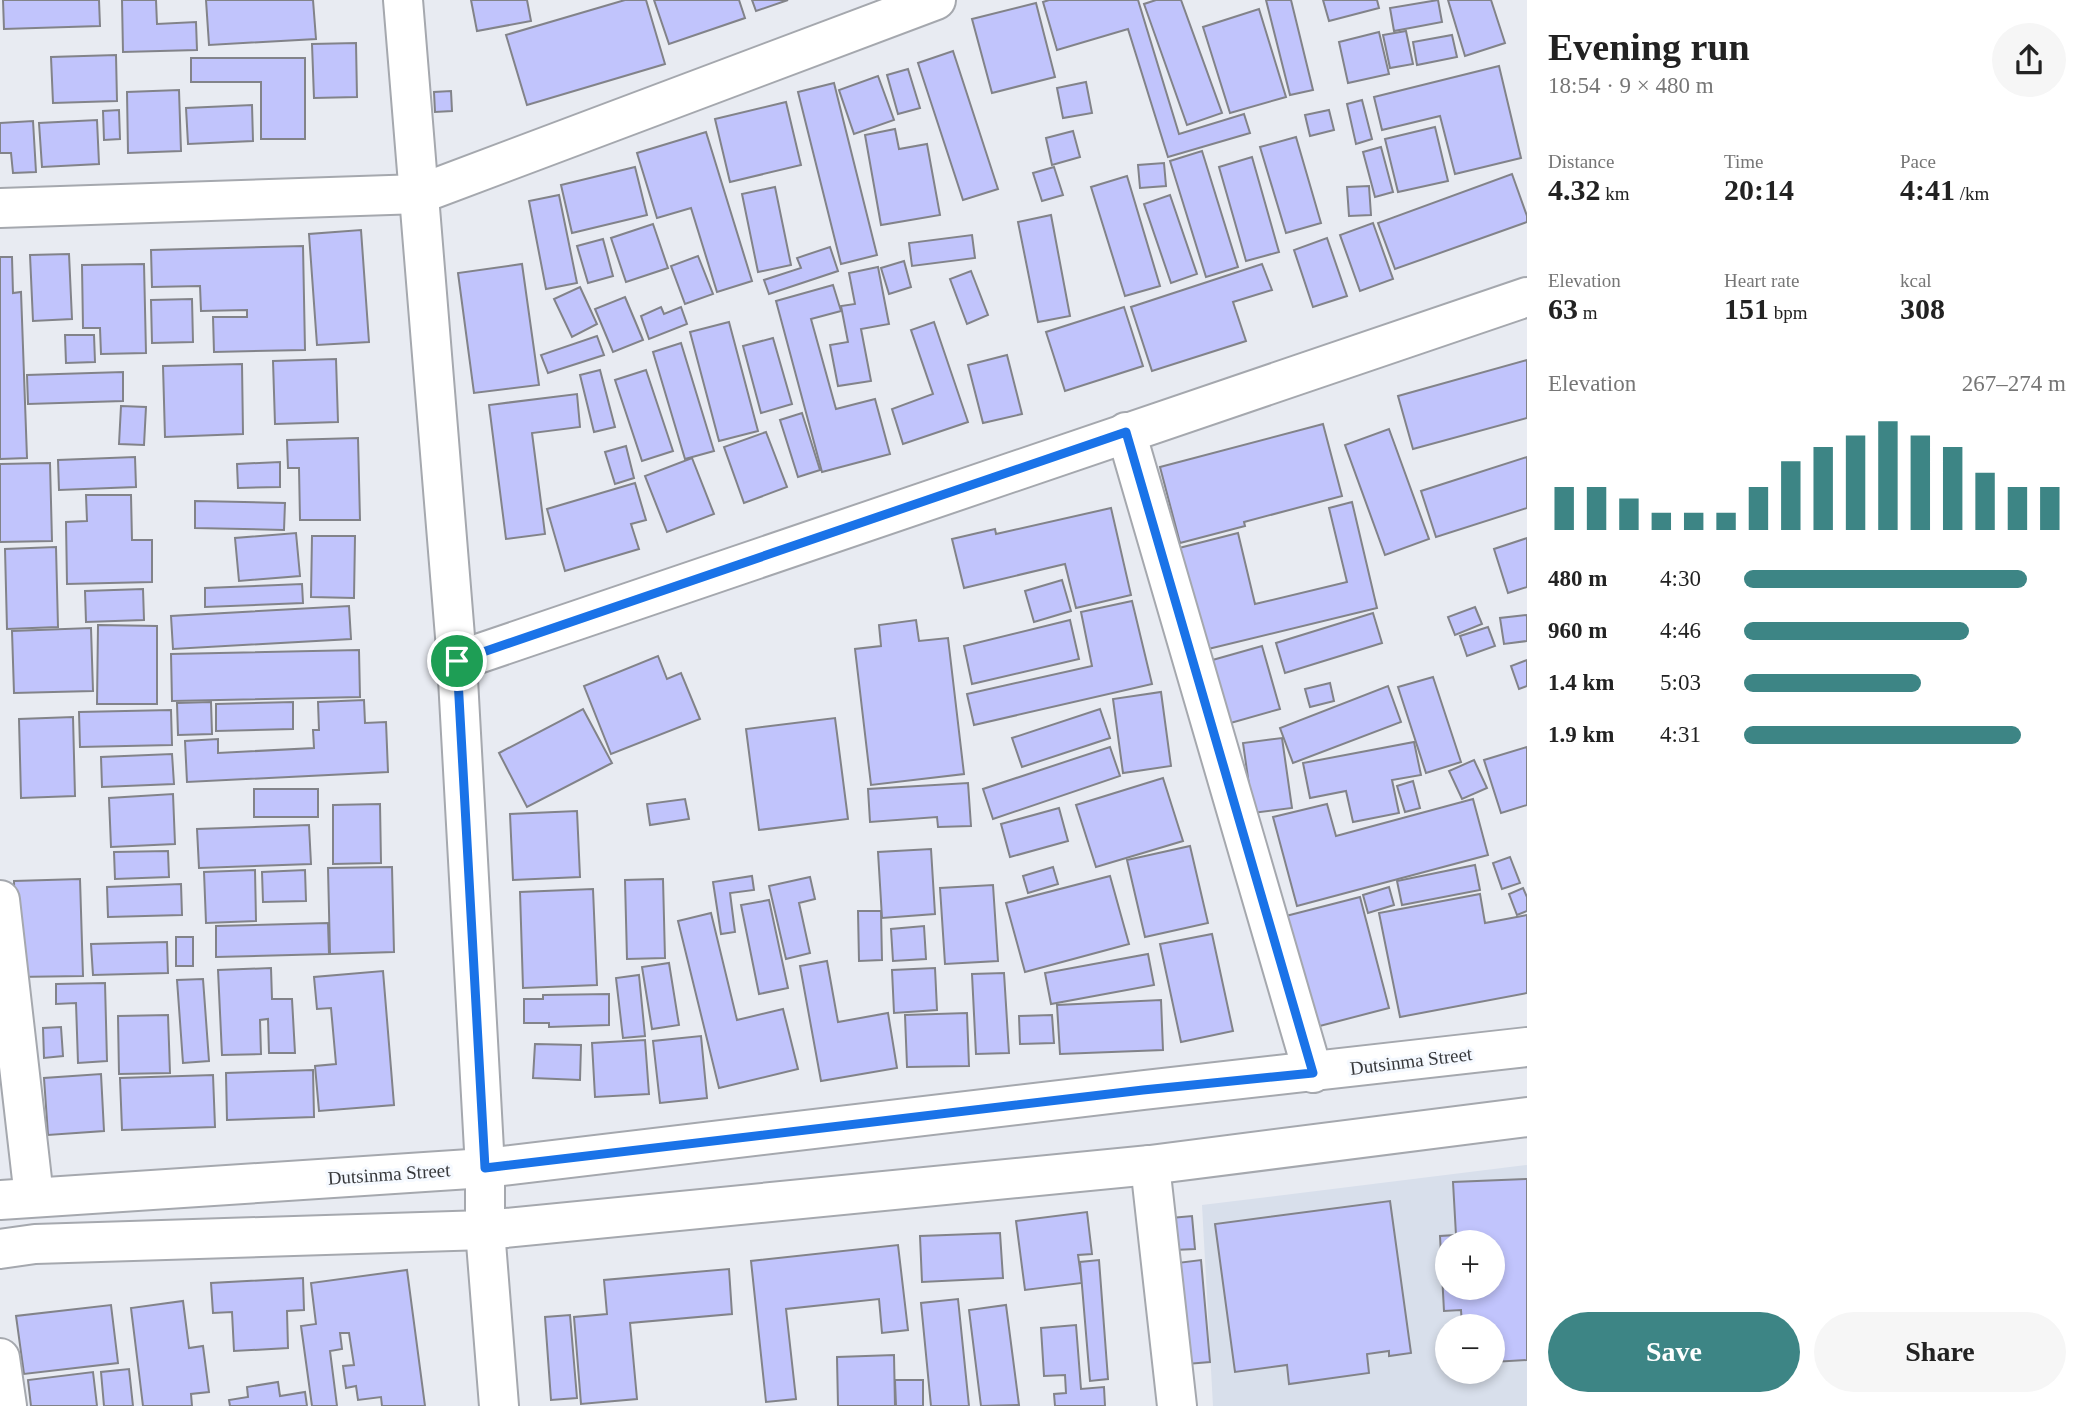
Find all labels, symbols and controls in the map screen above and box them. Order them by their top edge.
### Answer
button: share [1992,23,2066,97]
text: Evening run [1548,26,1750,68]
text: 18:54 · 9 × 480 m [1548,73,1714,98]
text: Distance [1548,151,1614,172]
text: Time [1724,151,1763,172]
text: Pace [1900,151,1936,172]
text: 4.32 [1548,173,1601,206]
text: 20:14 [1724,173,1794,206]
text: 4:41 [1900,173,1955,206]
text: km [1601,183,1630,204]
text: /km [1955,183,1989,204]
text: Elevation [1548,270,1621,291]
text: Heart rate [1724,270,1799,291]
text: kcal [1900,270,1932,291]
text: 63 [1548,292,1578,325]
text: 151 [1724,292,1769,325]
text: 308 [1900,292,1945,325]
text: m [1578,302,1598,323]
text: bpm [1769,302,1808,323]
text: Elevation [1548,371,1636,396]
text: 267–274 m [1962,371,2066,396]
text: 480 m [1548,566,1607,591]
text: 4:30 [1660,566,1701,591]
text: 960 m [1548,618,1607,643]
text: 4:46 [1660,618,1701,643]
pin [427,631,487,691]
icon: arrive [438,642,476,680]
text: 1.4 km [1548,670,1614,695]
text: 5:03 [1660,670,1701,695]
text: 1.9 km [1548,722,1614,747]
text: 4:31 [1660,722,1701,747]
street label: Dutsinma Street [1349,1043,1474,1079]
street label: Dutsinma Street [327,1159,452,1189]
map controls [1435,1230,1505,1384]
button: + [1435,1230,1505,1300]
button: Save [1548,1312,1800,1392]
button: Share [1814,1312,2066,1392]
button: − [1435,1314,1505,1384]

